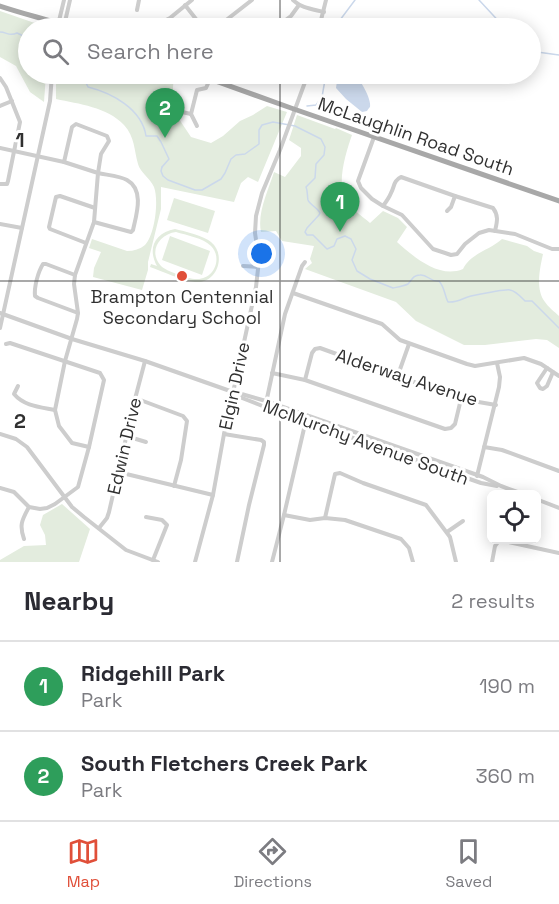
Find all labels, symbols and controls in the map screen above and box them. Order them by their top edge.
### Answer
search box [18,18,541,84]
icon: search [39,35,72,68]
text: Search here [87,37,214,65]
pin: 2 [146,88,184,138]
street label: McLaughlin Road South [315,92,517,180]
text: 1 [15,127,25,153]
pin: 1 [320,182,360,232]
your location [247,239,276,268]
marker: Brampton Centennial Secondary School [175,269,189,283]
place label: Brampton Centennial Secondary School [90,285,274,329]
street label: Elgin Drive [213,340,255,432]
street label: Alderway Avenue [333,343,481,411]
street label: McMurchy Avenue South [260,394,472,490]
street label: Edwin Drive [102,395,146,497]
text: 2 [14,408,26,434]
map controls [487,490,541,544]
button: locate [487,490,541,544]
text: Nearby [24,584,114,618]
text: 2 results [451,588,535,614]
text: Ridgehill Park [81,659,225,687]
text: 1 [39,673,48,699]
text: 190 m [479,673,535,699]
text: Park [81,687,123,713]
text: South Fletchers Creek Park [81,749,368,777]
text: 2 [38,763,49,789]
text: 360 m [476,763,535,789]
text: Park [81,777,123,803]
tab: Map [67,835,100,892]
tab: Directions [234,835,312,892]
tab: Saved [446,835,492,892]

